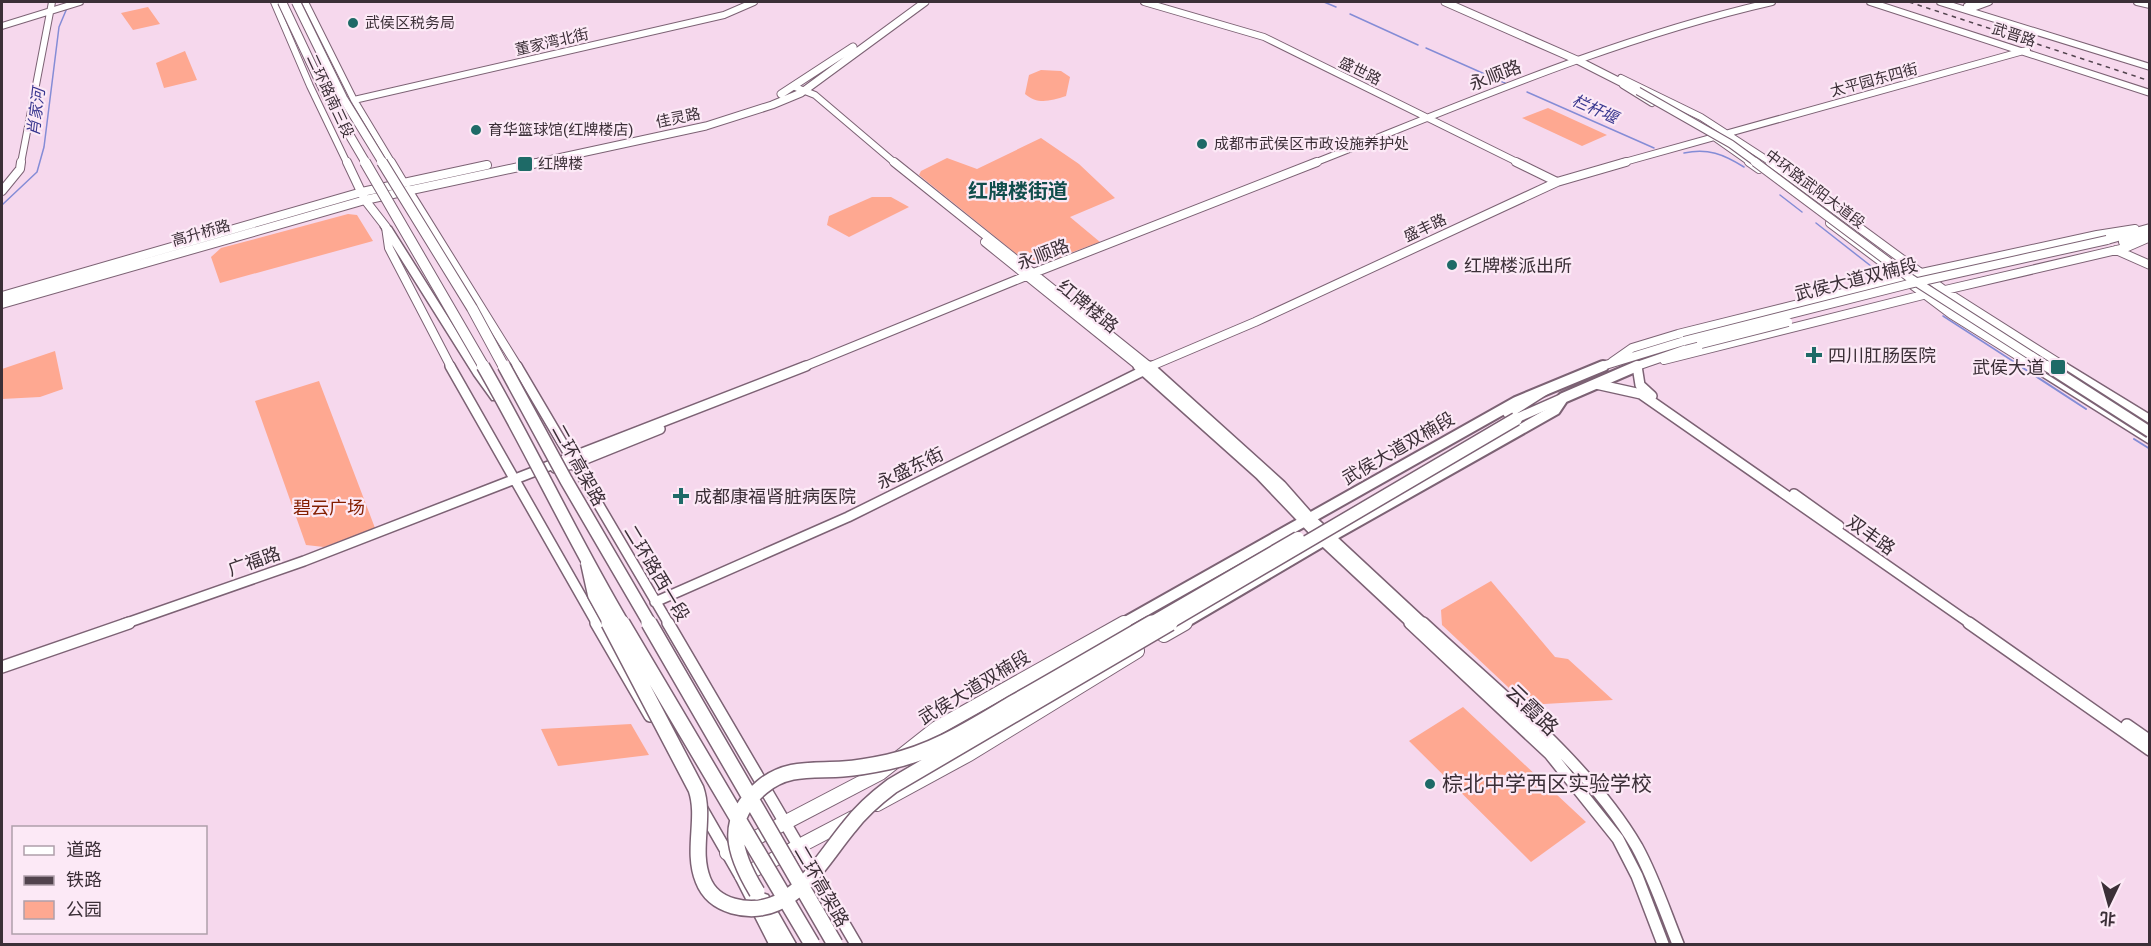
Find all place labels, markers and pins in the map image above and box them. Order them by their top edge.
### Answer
place label: 武侯区税务局 [365,14,455,32]
marker: 武侯区税务局 [346,16,360,30]
place label: 育华篮球馆(红牌楼店) [488,121,633,139]
marker: 育华篮球馆(红牌楼店) [469,123,483,137]
place label: 成都市武侯区市政设施养护处 [1214,135,1409,153]
marker: 成都市武侯区市政设施养护处 [1195,137,1209,151]
marker: 红牌楼 [516,155,534,173]
place label: 红牌楼 [538,155,583,173]
place label: 红牌楼派出所 [1464,255,1572,276]
marker: 红牌楼派出所 [1445,258,1459,272]
place label: 四川肛肠医院 [1828,345,1936,366]
marker: 四川肛肠医院 [1805,346,1823,364]
place label: 武侯大道 [1972,357,2044,378]
marker: 武侯大道 [2049,358,2067,376]
place label: 成都康福肾脏病医院 [694,486,856,507]
marker: 成都康福肾脏病医院 [672,487,690,505]
place label: 棕北中学西区实验学校 [1442,772,1652,796]
marker: 棕北中学西区实验学校 [1423,777,1437,791]

